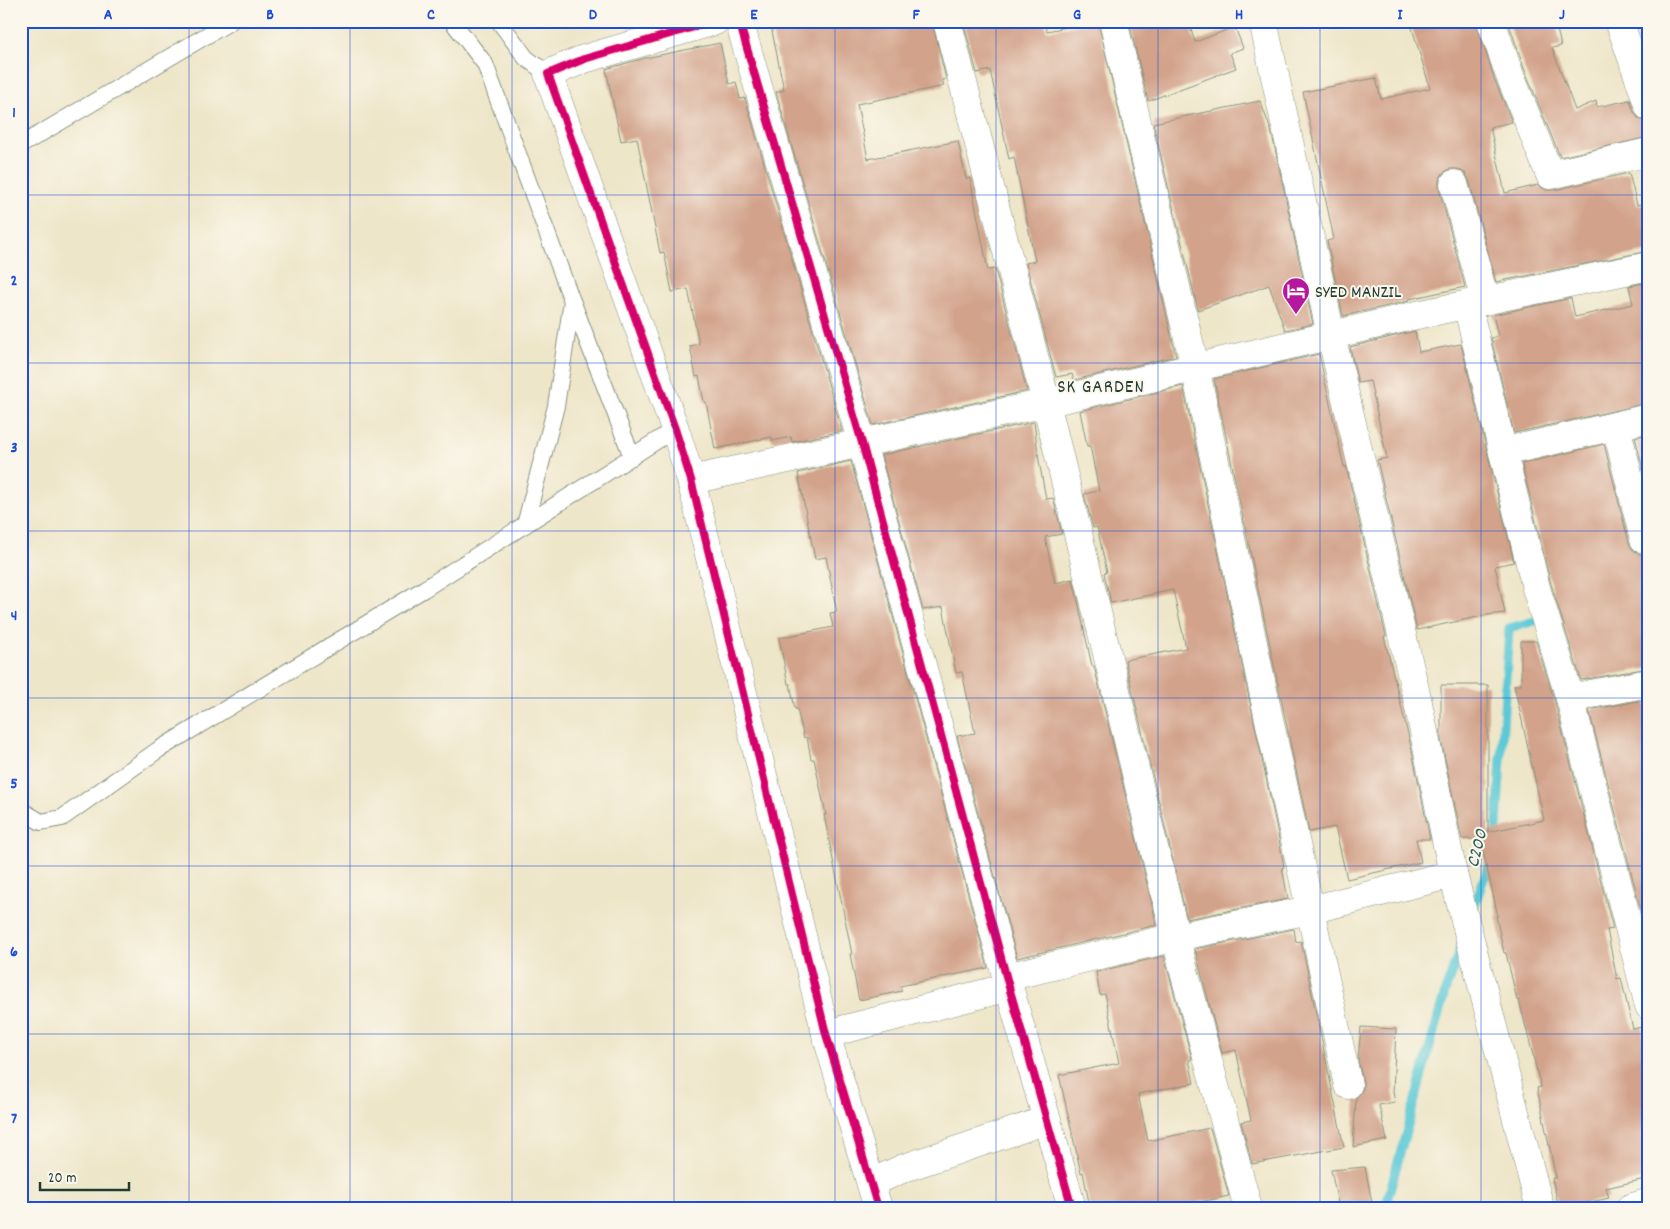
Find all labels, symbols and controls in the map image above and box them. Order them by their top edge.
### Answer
text: A [104,4,113,27]
text: B [266,4,274,27]
text: C [427,4,435,27]
text: D [589,4,598,27]
text: E [750,4,758,27]
text: F [912,4,920,27]
text: G [1073,4,1081,27]
text: H [1235,4,1243,27]
text: I [1398,4,1404,27]
text: J [1559,4,1565,27]
text: 1 [12,102,16,125]
text: 2 [11,270,18,293]
hotel icon: SYED MANZIL [1281,276,1311,315]
place label: SYED MANZIL [1315,281,1402,306]
district label: SK GARDEN [1057,375,1145,402]
text: 3 [10,437,18,460]
text: 4 [11,605,17,628]
text: 5 [10,773,18,796]
water label: C200 [1461,825,1497,871]
text: 6 [10,941,18,964]
text: 7 [11,1108,17,1131]
scale bar [40,1159,129,1191]
text: 20 m [48,1168,76,1190]

